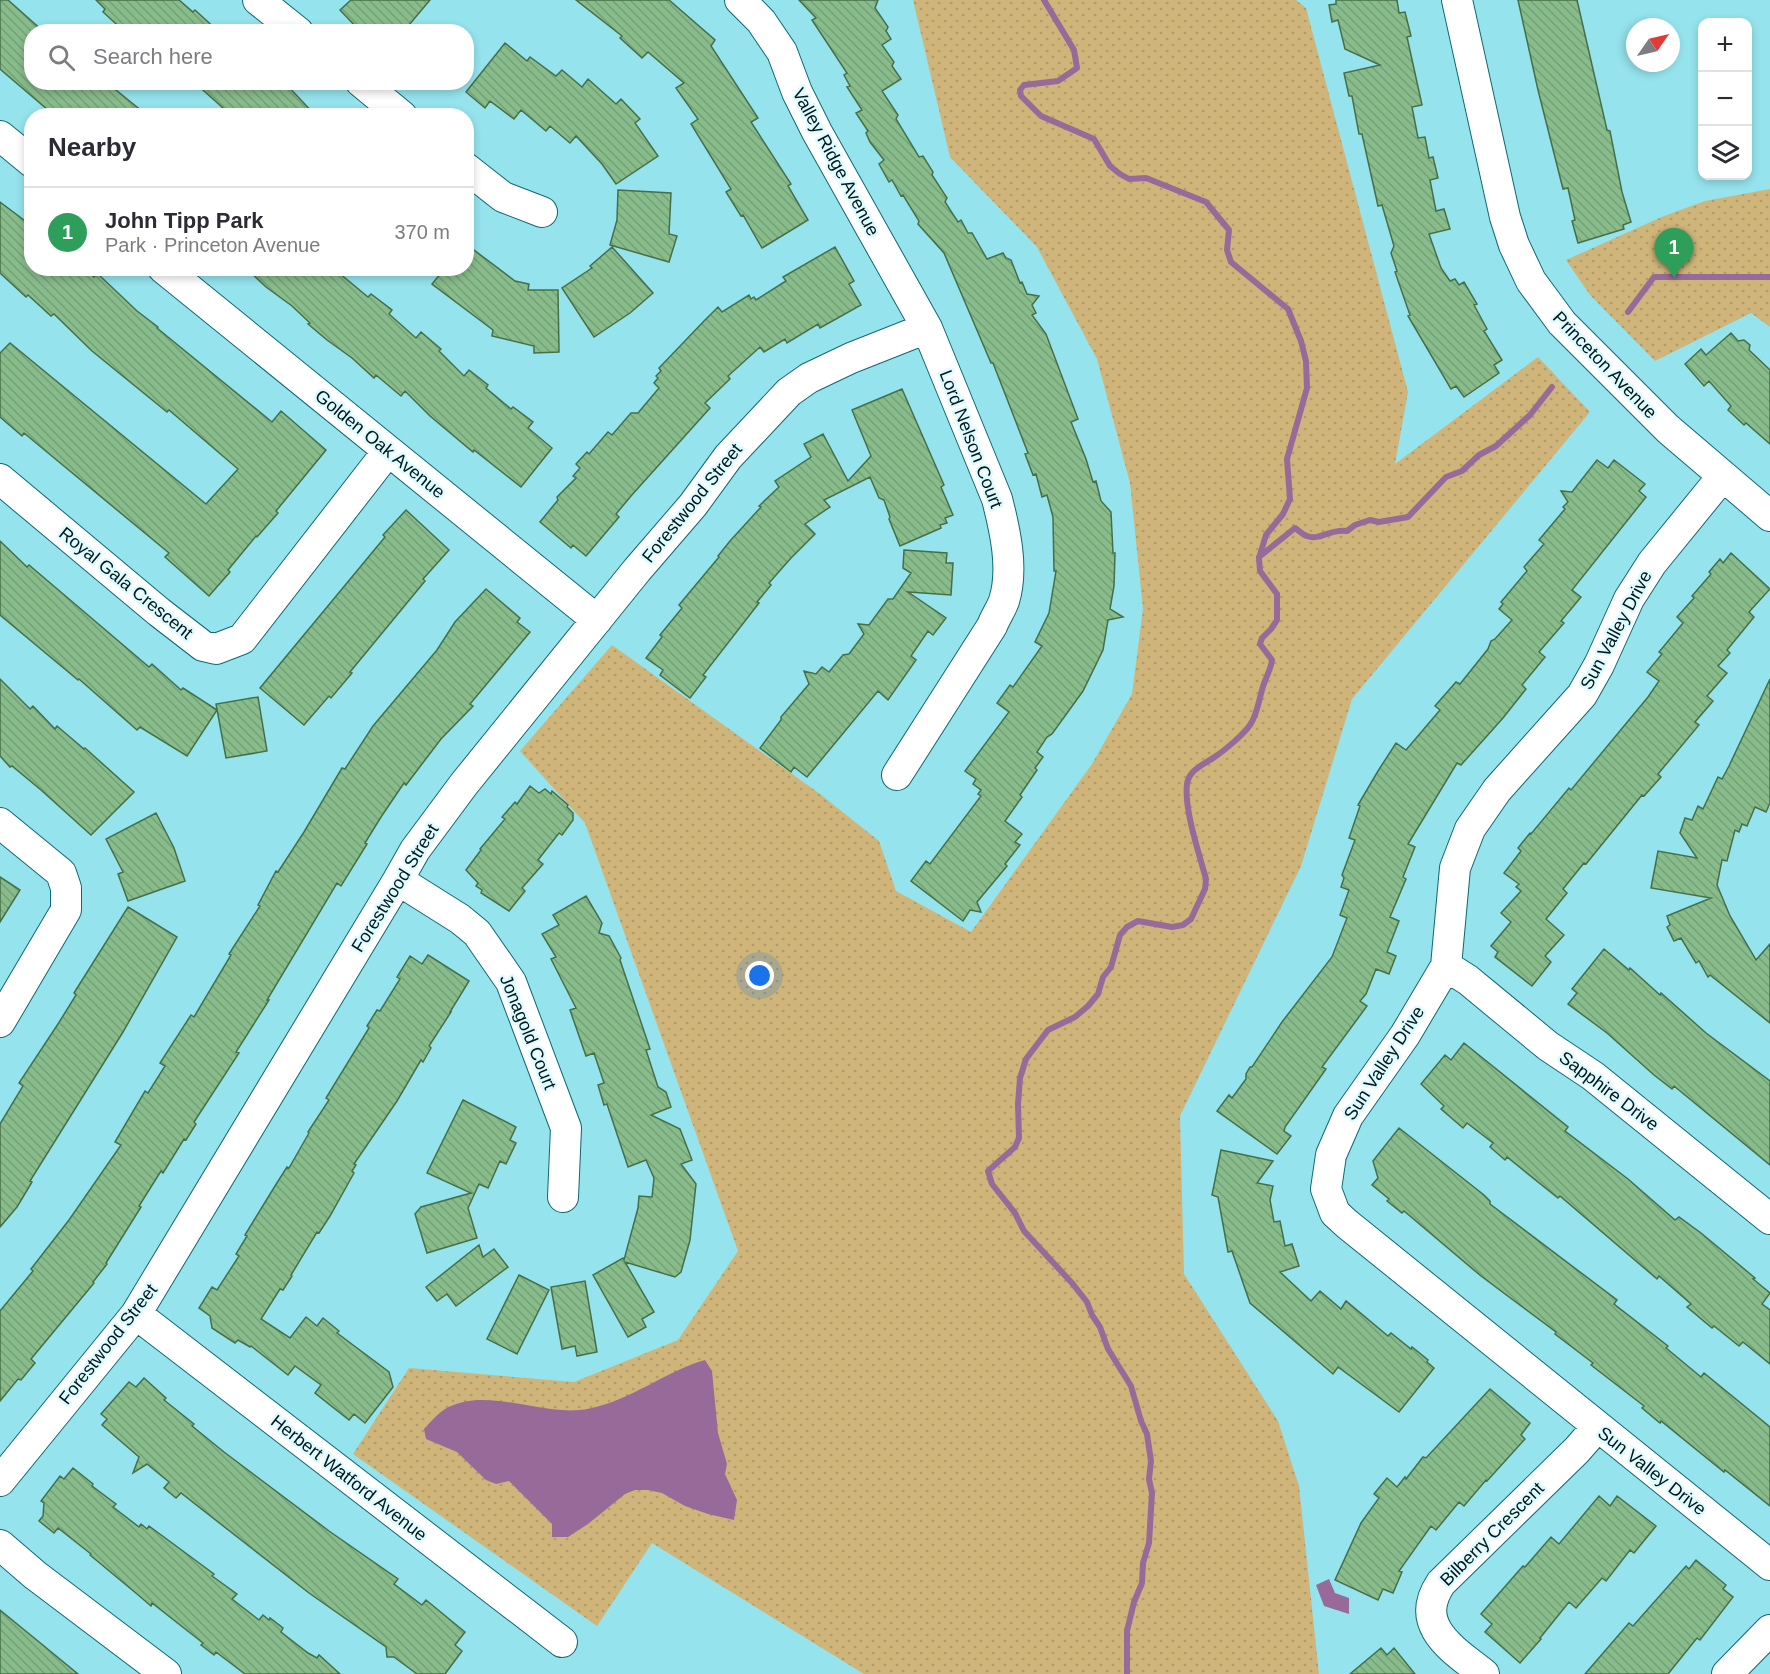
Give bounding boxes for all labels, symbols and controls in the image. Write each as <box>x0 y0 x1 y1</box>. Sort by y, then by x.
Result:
north arrow <box>1626 18 1680 72</box>
map controls <box>1698 18 1752 180</box>
button: + <box>1698 18 1752 72</box>
search box <box>24 24 474 90</box>
icon: search <box>45 41 78 74</box>
text: Search here <box>93 44 213 69</box>
button: − <box>1698 72 1752 126</box>
street label: Valley Ridge Avenue <box>789 85 883 239</box>
button: layers <box>1698 126 1752 180</box>
text: Nearby <box>48 132 136 162</box>
text: John Tipp Park <box>105 208 264 233</box>
text: 1 <box>62 221 73 243</box>
text: 370 m <box>394 221 450 243</box>
pin: 1 <box>1654 228 1694 278</box>
text: Park · Princeton Avenue <box>105 234 320 256</box>
street label: Princeton Avenue <box>1549 307 1661 423</box>
street label: Lord Nelson Court <box>935 367 1007 511</box>
street label: Golden Oak Avenue <box>311 386 449 502</box>
street label: Forestwood Street <box>638 440 746 566</box>
street label: Royal Gala Crescent <box>55 523 197 643</box>
street label: Sun Valley Drive <box>1576 567 1656 693</box>
street label: Forestwood Street <box>348 820 442 956</box>
your location <box>745 961 774 990</box>
street label: Jonagold Court <box>496 972 560 1092</box>
street label: Sun Valley Drive <box>1340 1002 1428 1124</box>
street label: Sapphire Drive <box>1555 1047 1663 1135</box>
street label: Forestwood Street <box>55 1280 161 1408</box>
street label: Herbert Watford Avenue <box>267 1411 431 1545</box>
street label: Sun Valley Drive <box>1594 1423 1710 1519</box>
street label: Bilberry Crescent <box>1436 1478 1548 1590</box>

